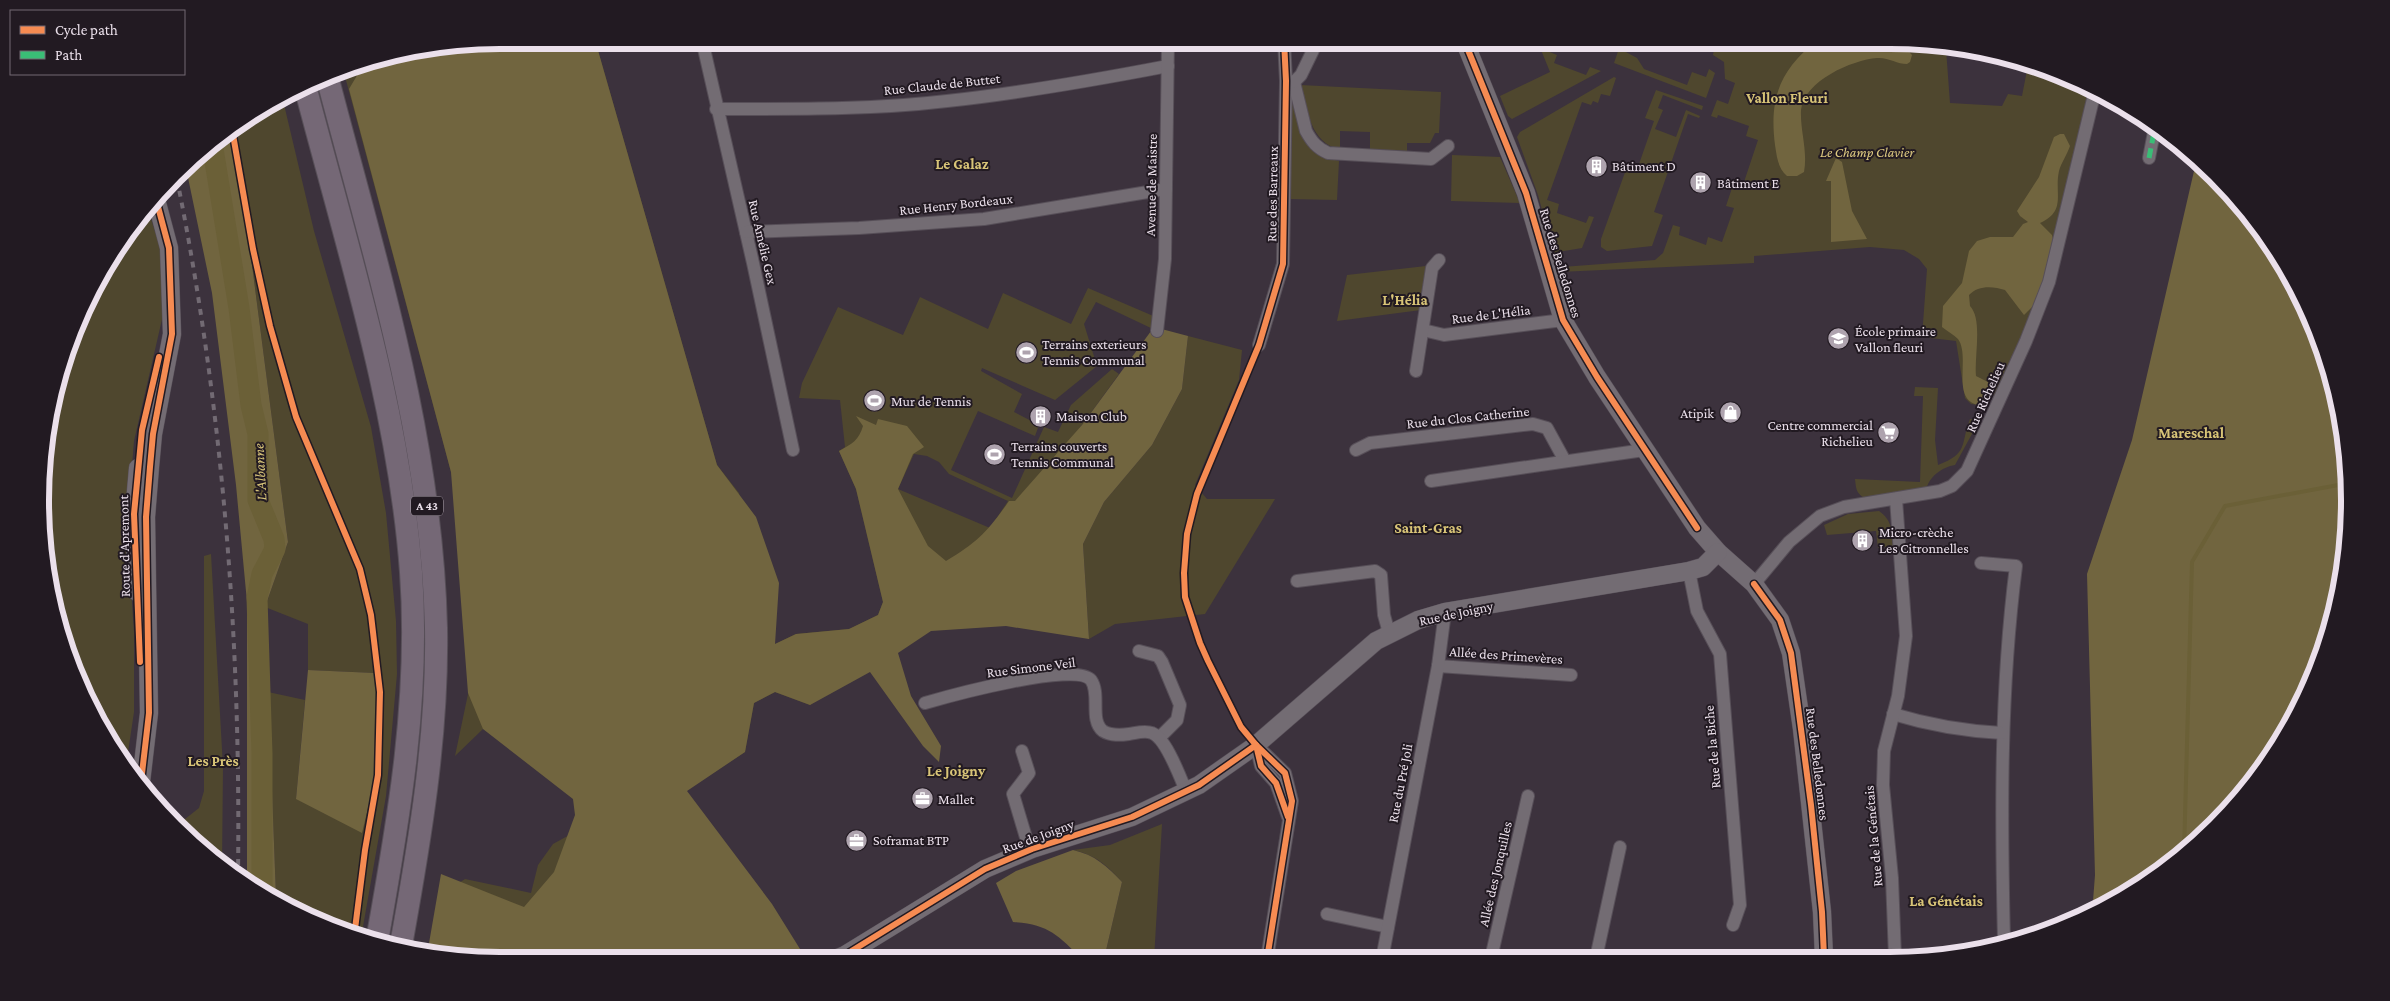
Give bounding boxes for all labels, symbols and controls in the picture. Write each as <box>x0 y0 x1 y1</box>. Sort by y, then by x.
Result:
legend <box>10 10 185 75</box>
text: Cycle path <box>55 22 118 39</box>
text: Path <box>55 47 82 63</box>
street label: Rue Claude de Buttet <box>883 70 1001 98</box>
district label: Vallon Fleuri <box>1745 90 1828 106</box>
street label: Avenue de Maistre <box>1142 134 1160 236</box>
park label: Le Champ Clavier <box>1820 144 1915 160</box>
street label: Rue des Barreaux <box>1263 146 1281 242</box>
building icon: Bâtiment D <box>1584 154 1608 178</box>
district label: Le Galaz <box>935 156 989 172</box>
place label: Bâtiment D <box>1612 158 1676 174</box>
building icon: Bâtiment E <box>1689 171 1713 195</box>
place label: Bâtiment E <box>1717 175 1780 191</box>
street label: Rue Henry Bordeaux <box>898 190 1014 218</box>
street label: Rue Amélie Gex <box>745 198 781 286</box>
street label: Rue des Belledonnes <box>1537 206 1585 320</box>
district label: L'Hélia <box>1382 292 1428 308</box>
street label: Rue de L'Hélia <box>1451 301 1532 327</box>
place label: École primaire Vallon fleuri <box>1855 323 1936 355</box>
school or university icon: École primaire Vallon fleuri <box>1827 327 1851 351</box>
place label: Terrains exterieurs Tennis Communal <box>1042 336 1146 368</box>
sports icon: Terrains exterieurs Tennis Communal <box>1014 340 1038 364</box>
street label: Rue Richelieu <box>1962 359 2008 435</box>
sports icon: Mur de Tennis <box>863 389 887 413</box>
place label: Mur de Tennis <box>891 393 971 409</box>
shop icon: Atipik <box>1718 401 1742 425</box>
street label: Rue du Clos Catherine <box>1406 403 1530 431</box>
building icon: Maison Club <box>1028 404 1052 428</box>
place label: Atipik <box>1680 405 1714 421</box>
place label: Maison Club <box>1056 408 1127 424</box>
place label: Centre commercial Richelieu <box>1767 417 1874 449</box>
supermarket icon: Centre commercial Richelieu <box>1877 421 1901 445</box>
district label: Mareschal <box>2158 425 2225 441</box>
place label: Terrains couverts Tennis Communal <box>1011 438 1114 470</box>
sports icon: Terrains couverts Tennis Communal <box>983 442 1007 466</box>
water label: L'Albanne <box>250 443 269 501</box>
street label: Route d'Apremont <box>115 494 133 597</box>
road number: A 43 <box>411 496 443 516</box>
district label: Saint-Gras <box>1394 520 1462 536</box>
place label: Micro-crèche Les Citronnelles <box>1879 524 1969 556</box>
building icon: Micro-crèche Les Citronnelles <box>1851 528 1875 552</box>
street label: Rue de Joigny <box>1417 597 1495 629</box>
street label: Allée des Primevères <box>1449 643 1563 667</box>
street label: Rue Simone Veil <box>986 654 1077 680</box>
street label: Rue de la Biche <box>1700 705 1724 789</box>
street label: Rue des Belledonnes <box>1803 707 1833 821</box>
street label: Rue du Pré Joli <box>1385 742 1416 824</box>
district label: Les Près <box>187 753 239 769</box>
district label: Le Joigny <box>927 763 986 779</box>
street label: Rue de la Génétais <box>1861 785 1885 887</box>
office icon: Mallet <box>910 787 934 811</box>
place label: Mallet <box>938 791 975 807</box>
street label: Rue de Joigny <box>1000 815 1077 856</box>
street label: Allée des Jonquilles <box>1475 820 1515 928</box>
office icon: Soframat BTP <box>845 828 869 852</box>
place label: Soframat BTP <box>873 832 949 848</box>
district label: La Génétais <box>1909 893 1983 909</box>

